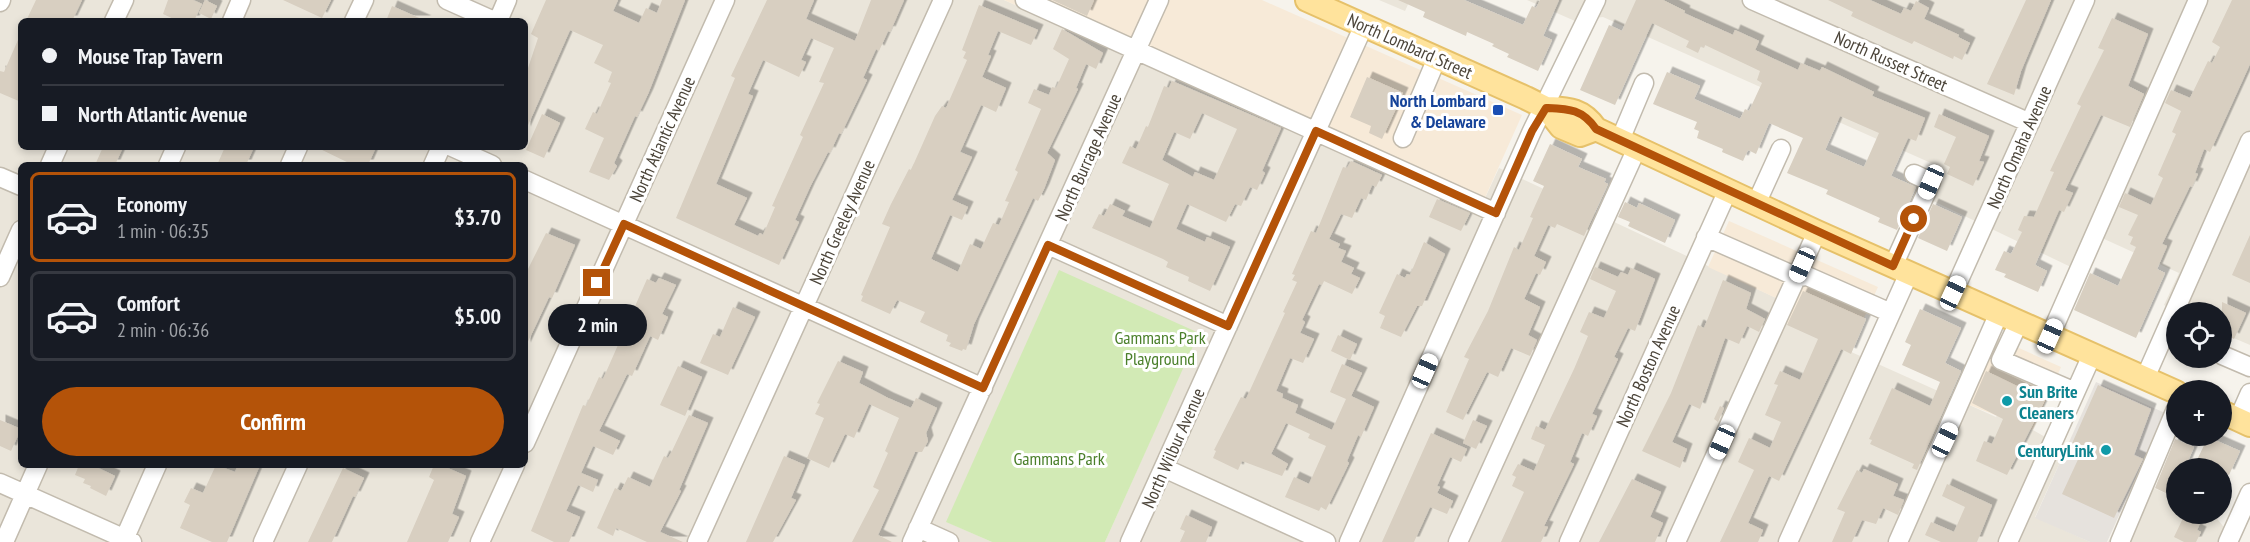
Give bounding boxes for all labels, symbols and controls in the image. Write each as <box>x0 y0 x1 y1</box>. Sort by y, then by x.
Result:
street label: North Lombard Street <box>1344 8 1476 84</box>
street label: North Russet Street <box>1831 26 1951 96</box>
text: Mouse Trap Tavern <box>78 42 223 70</box>
street label: North Atlantic Avenue <box>624 73 700 205</box>
street label: North Omaha Avenue <box>1982 82 2056 212</box>
place label: North Lombard & Delaware <box>1390 89 1486 133</box>
street label: North Burrage Avenue <box>1050 90 1126 224</box>
text: North Atlantic Avenue <box>78 100 247 128</box>
marker: North Lombard & Delaware <box>1491 103 1505 117</box>
street label: North Greeley Avenue <box>804 156 880 288</box>
car <box>1915 162 1947 202</box>
icon: car <box>45 190 99 244</box>
text: Economy <box>117 190 187 218</box>
text: $3.70 <box>454 203 501 231</box>
route start <box>1900 205 1927 232</box>
text: 1 min · 06:35 <box>117 218 209 244</box>
car <box>1786 245 1818 285</box>
route end <box>583 269 610 296</box>
car <box>1937 273 1969 313</box>
icon: car <box>45 289 99 343</box>
text: Comfort <box>117 289 180 317</box>
street label: North Boston Avenue <box>1611 301 1685 431</box>
text: $5.00 <box>454 302 501 330</box>
map controls <box>2166 302 2232 524</box>
button: locate <box>2166 302 2232 368</box>
callout: 2 min <box>548 304 646 346</box>
text: 2 min <box>577 312 618 338</box>
car <box>2034 316 2066 356</box>
text: 2 min · 06:36 <box>117 317 209 343</box>
park label: Gammans Park Playground <box>1114 326 1206 370</box>
car <box>1409 351 1441 391</box>
place label: Sun Brite Cleaners <box>2019 380 2078 424</box>
button: + <box>2166 380 2232 446</box>
street label: North Wilbur Avenue <box>1136 384 1210 512</box>
button: Confirm <box>42 387 504 456</box>
marker: Sun Brite Cleaners <box>2000 394 2014 408</box>
car <box>1929 420 1961 460</box>
car <box>1706 422 1738 462</box>
place label: CenturyLink <box>2018 439 2095 462</box>
marker: CenturyLink <box>2099 443 2113 457</box>
park label: Gammans Park <box>1013 447 1105 470</box>
button: − <box>2166 458 2232 524</box>

